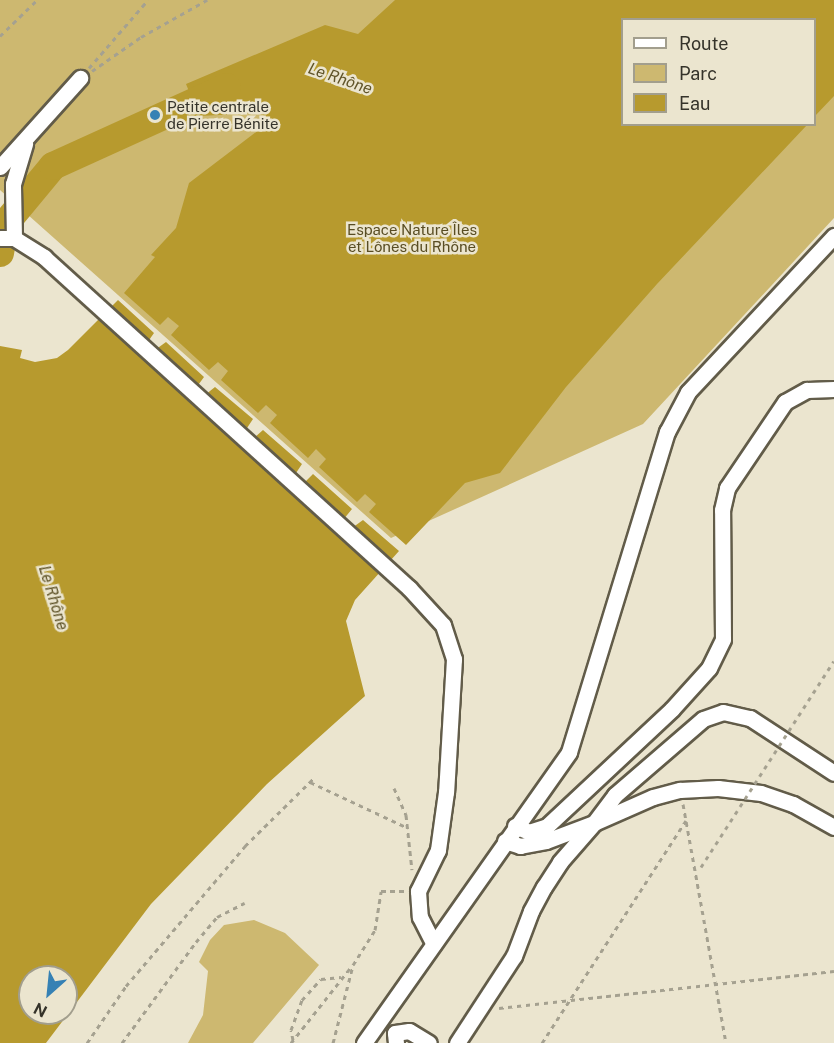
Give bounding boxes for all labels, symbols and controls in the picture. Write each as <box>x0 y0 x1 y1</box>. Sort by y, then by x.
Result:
legend <box>621 18 816 126</box>
text: Route <box>679 33 728 54</box>
water label: Le Rhône <box>305 59 375 99</box>
text: Parc <box>679 63 717 84</box>
text: Eau <box>679 93 710 114</box>
place label: Petite centrale de Pierre Bénite <box>167 97 279 132</box>
marker: Petite centrale de Pierre Bénite <box>148 108 162 122</box>
park label: Espace Nature Îles et Lônes du Rhône <box>347 220 477 255</box>
water label: Le Rhône <box>34 563 72 633</box>
north arrow <box>18 965 78 1025</box>
text: N <box>31 998 50 1021</box>

